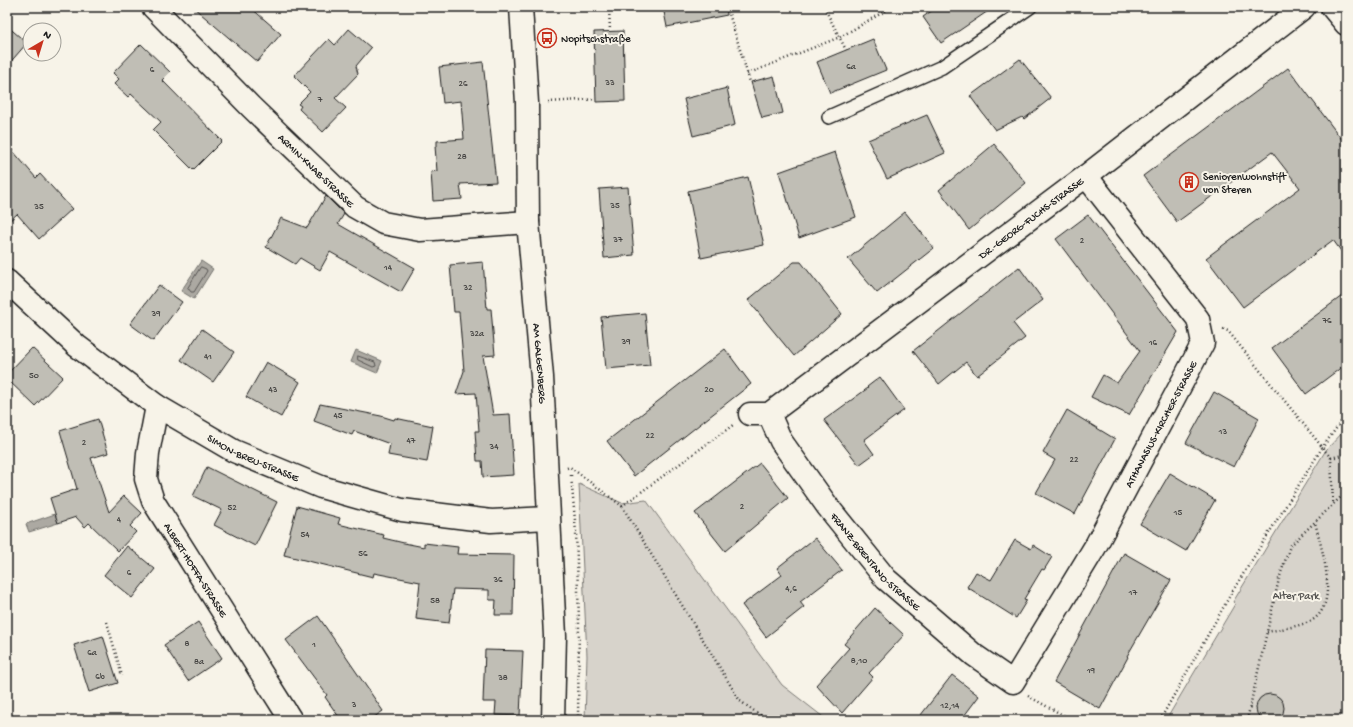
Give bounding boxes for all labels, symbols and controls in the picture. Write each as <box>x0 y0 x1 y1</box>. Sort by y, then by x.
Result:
north arrow <box>22 22 62 62</box>
bus stop icon: Nopitschstraße <box>536 27 558 49</box>
text: N <box>40 29 53 43</box>
place label: Nopitschstraße <box>561 34 631 46</box>
house number: 6a <box>846 62 857 73</box>
house number: 6 <box>150 65 155 76</box>
house number: 33 <box>604 78 615 89</box>
house number: 26 <box>459 79 468 90</box>
house number: 7 <box>317 95 323 106</box>
street label: ARMIN-KNAB-STRASSE <box>275 132 356 212</box>
house number: 28 <box>457 152 467 163</box>
building icon: Seniorenwohnstift von Steren <box>1178 171 1200 193</box>
place label: Seniorenwohnstift von Steren <box>1203 171 1288 197</box>
street label: DR.-GEORG-FUCHS-STRASSE <box>976 175 1087 263</box>
house number: 35 <box>609 201 620 212</box>
house number: 35 <box>33 202 44 213</box>
house number: 37 <box>612 235 623 246</box>
house number: 2 <box>1080 236 1085 247</box>
house number: 14 <box>383 263 393 274</box>
house number: 32 <box>462 283 473 294</box>
house number: 39 <box>150 309 161 320</box>
house number: 76 <box>1321 316 1332 327</box>
street label: AM GALGENBERG <box>529 323 547 405</box>
house number: 32a <box>469 329 485 340</box>
house number: 39 <box>620 337 631 348</box>
house number: 16 <box>1148 338 1158 349</box>
house number: 41 <box>204 352 212 363</box>
street label: ATHANASIUS-KIRCHER-STRASSE <box>1124 359 1201 490</box>
house number: 50 <box>29 371 39 382</box>
house number: 43 <box>269 385 278 396</box>
house number: 20 <box>704 385 714 396</box>
house number: 45 <box>334 411 343 422</box>
house number: 13 <box>1218 427 1227 438</box>
house number: 22 <box>646 431 655 442</box>
street label: SIMON-BREU-STRASSE <box>205 433 301 486</box>
house number: 47 <box>407 436 416 447</box>
house number: 2 <box>82 438 87 449</box>
house number: 34 <box>489 442 499 453</box>
house number: 22 <box>1070 455 1079 466</box>
house number: 2 <box>740 502 745 513</box>
house number: 52 <box>227 503 237 514</box>
house number: 15 <box>1173 508 1182 519</box>
street label: FRANZ-BRENTANO-STRASSE <box>826 510 923 614</box>
house number: 4 <box>117 515 122 526</box>
street label: ALBERT-HOFFA-STRASSE <box>160 521 229 621</box>
house number: 54 <box>301 530 310 541</box>
house number: 56 <box>358 549 368 560</box>
house number: 6 <box>127 568 132 579</box>
house number: 36 <box>492 575 503 586</box>
house number: 4,6 <box>785 584 797 595</box>
house number: 17 <box>1128 588 1137 599</box>
park label: Alter Park <box>1273 591 1320 603</box>
house number: 58 <box>430 596 440 607</box>
house number: 8 <box>185 639 190 650</box>
house number: 1 <box>311 640 316 651</box>
house number: 6a <box>87 648 98 659</box>
house number: 8,10 <box>851 656 867 667</box>
house number: 8a <box>194 657 205 668</box>
house number: 19 <box>1086 666 1096 677</box>
house number: 6b <box>95 672 105 683</box>
house number: 38 <box>497 673 508 684</box>
house number: 3 <box>351 700 357 711</box>
house number: 12,14 <box>940 701 960 712</box>

